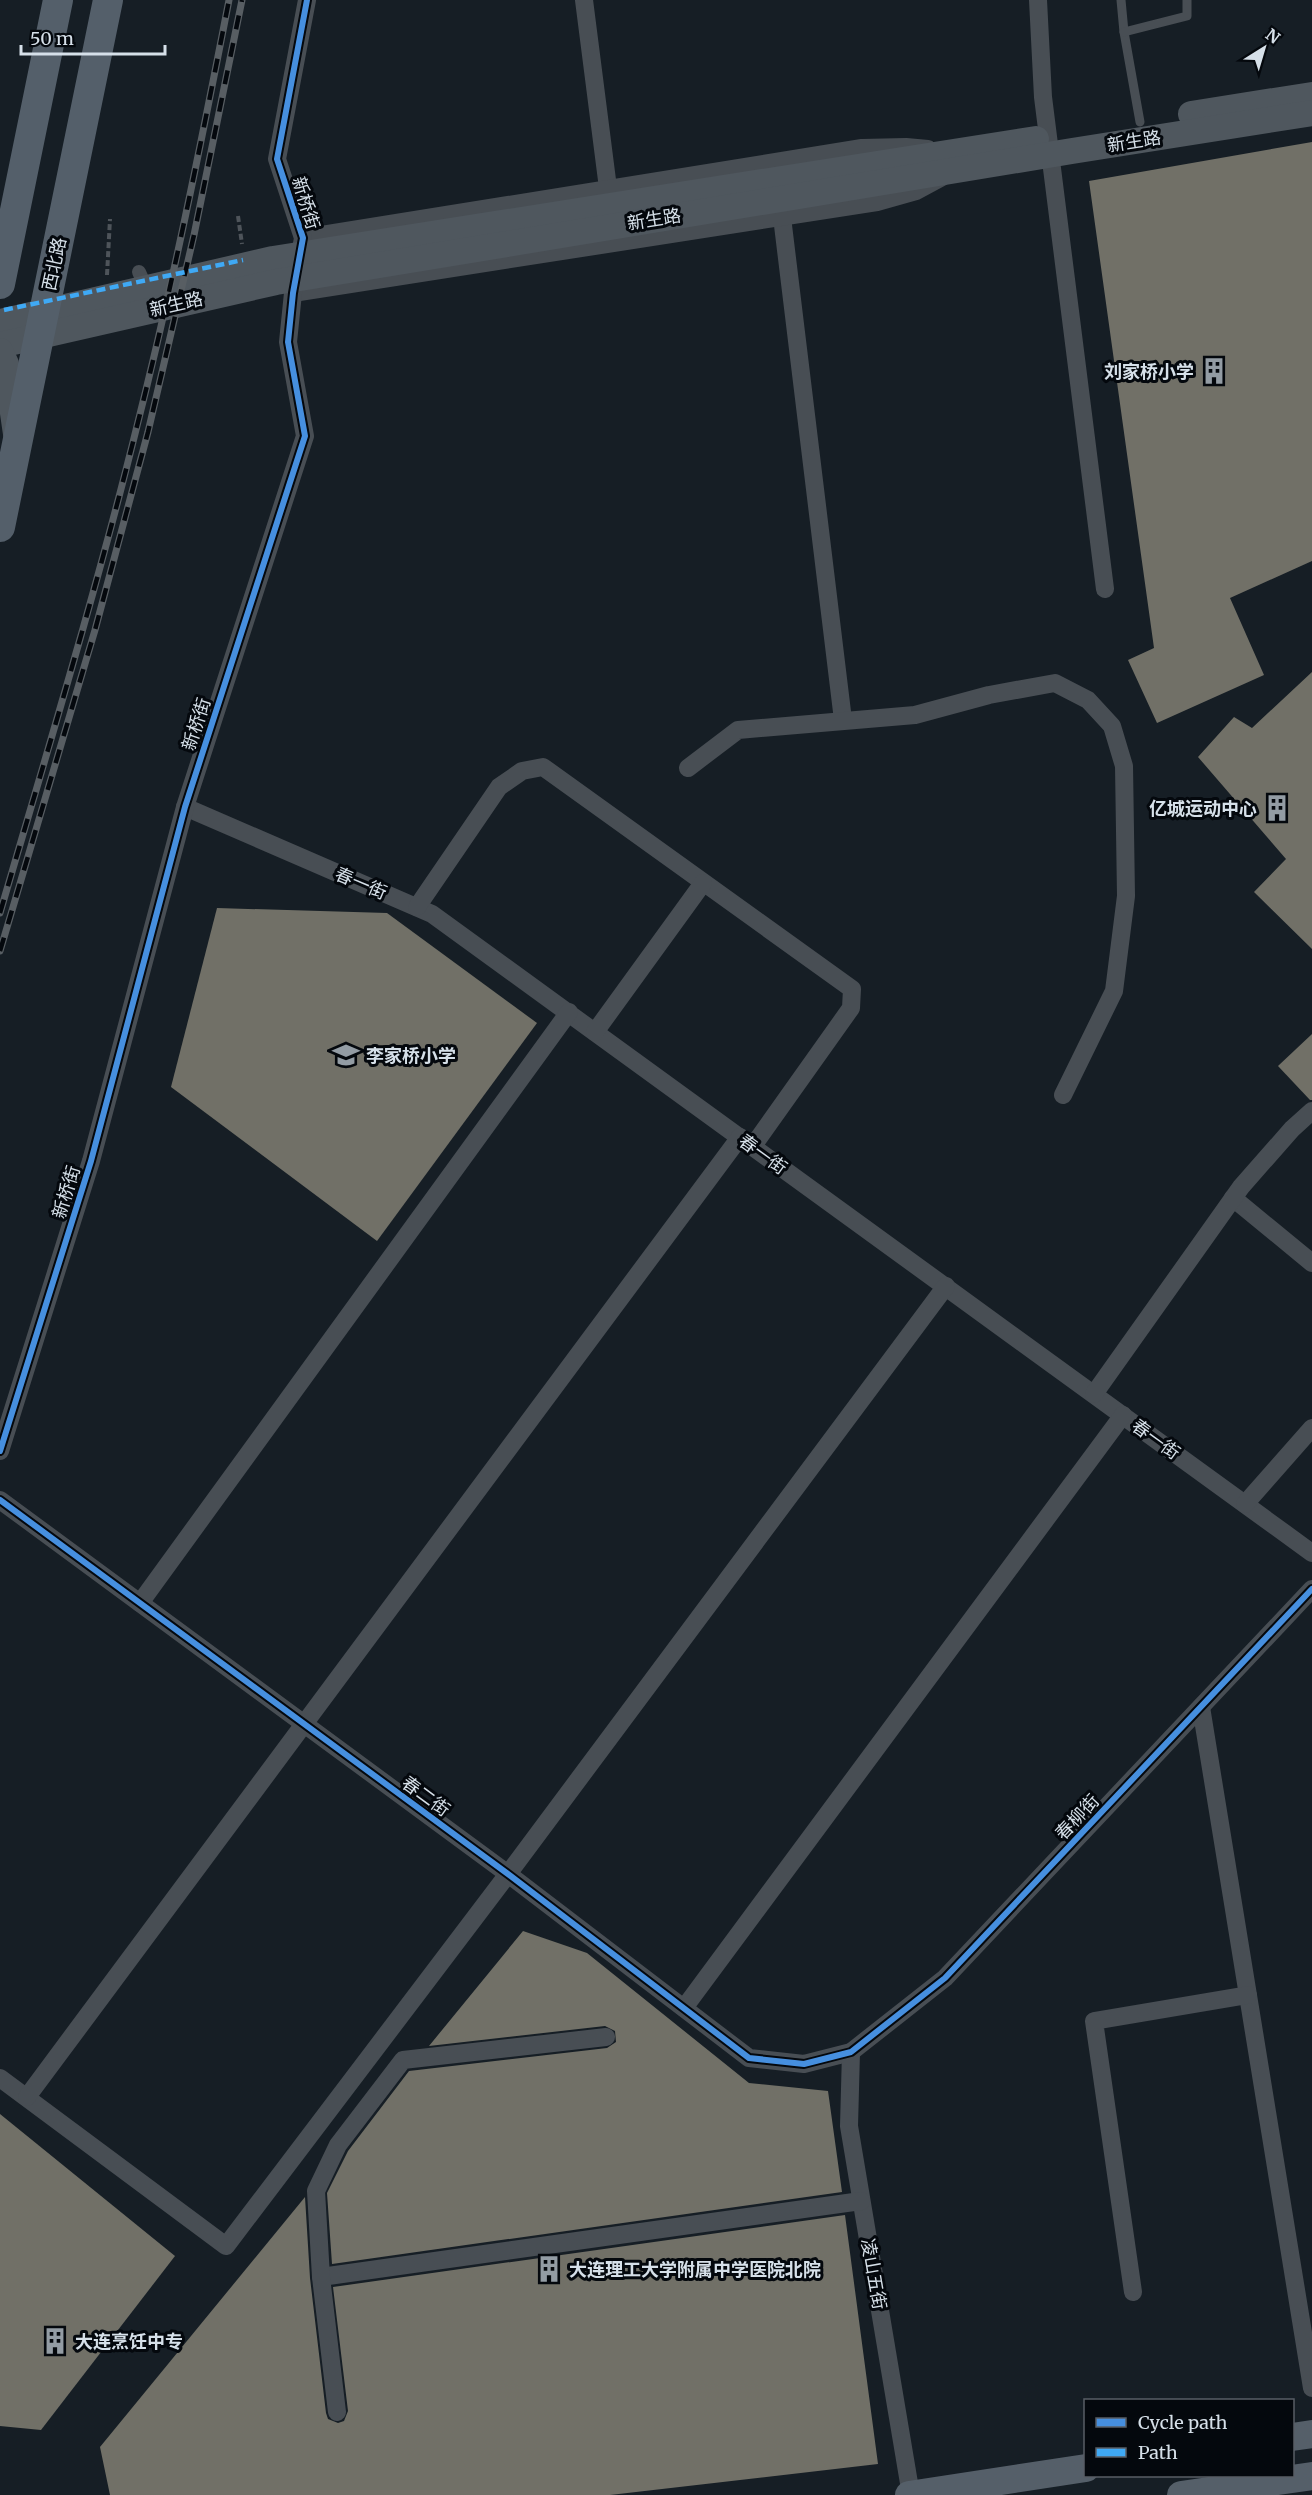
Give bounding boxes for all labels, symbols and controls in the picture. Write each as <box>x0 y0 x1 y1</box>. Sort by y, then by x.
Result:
scale bar <box>21 18 165 56</box>
north arrow <box>1234 18 1294 78</box>
text: N <box>1262 24 1284 48</box>
text: 50 m <box>30 27 74 50</box>
street label: 新生路 <box>1106 125 1162 157</box>
street label: 新桥街 <box>287 174 325 232</box>
street label: 新生路 <box>626 203 682 235</box>
street label: 西北路 <box>37 235 71 293</box>
street label: 新生路 <box>147 287 205 321</box>
building icon: 刘家桥小学 <box>1199 356 1229 386</box>
place label: 刘家桥小学 <box>1104 360 1194 383</box>
street label: 新桥街 <box>177 695 215 753</box>
building icon: 亿城运动中心 <box>1262 793 1292 823</box>
place label: 亿城运动中心 <box>1149 797 1257 820</box>
street label: 春一街 <box>332 862 390 904</box>
school or university icon: 李家桥小学 <box>331 1040 361 1070</box>
place label: 李家桥小学 <box>366 1044 456 1067</box>
street label: 春一街 <box>734 1129 792 1179</box>
street label: 新桥街 <box>47 1163 85 1221</box>
street label: 春一街 <box>1127 1414 1185 1464</box>
street label: 春二街 <box>397 1771 455 1821</box>
street label: 春柳街 <box>1050 1789 1104 1845</box>
street label: 凌山五街 <box>856 2237 892 2311</box>
building icon: 大连理工大学附属中学医院北院 <box>534 2254 564 2284</box>
place label: 大连理工大学附属中学医院北院 <box>569 2258 821 2281</box>
building icon: 大连烹饪中专 <box>40 2326 70 2356</box>
place label: 大连烹饪中专 <box>75 2330 183 2353</box>
legend <box>1084 2399 1294 2477</box>
text: Cycle path <box>1138 2411 1228 2434</box>
text: Path <box>1138 2441 1178 2464</box>

